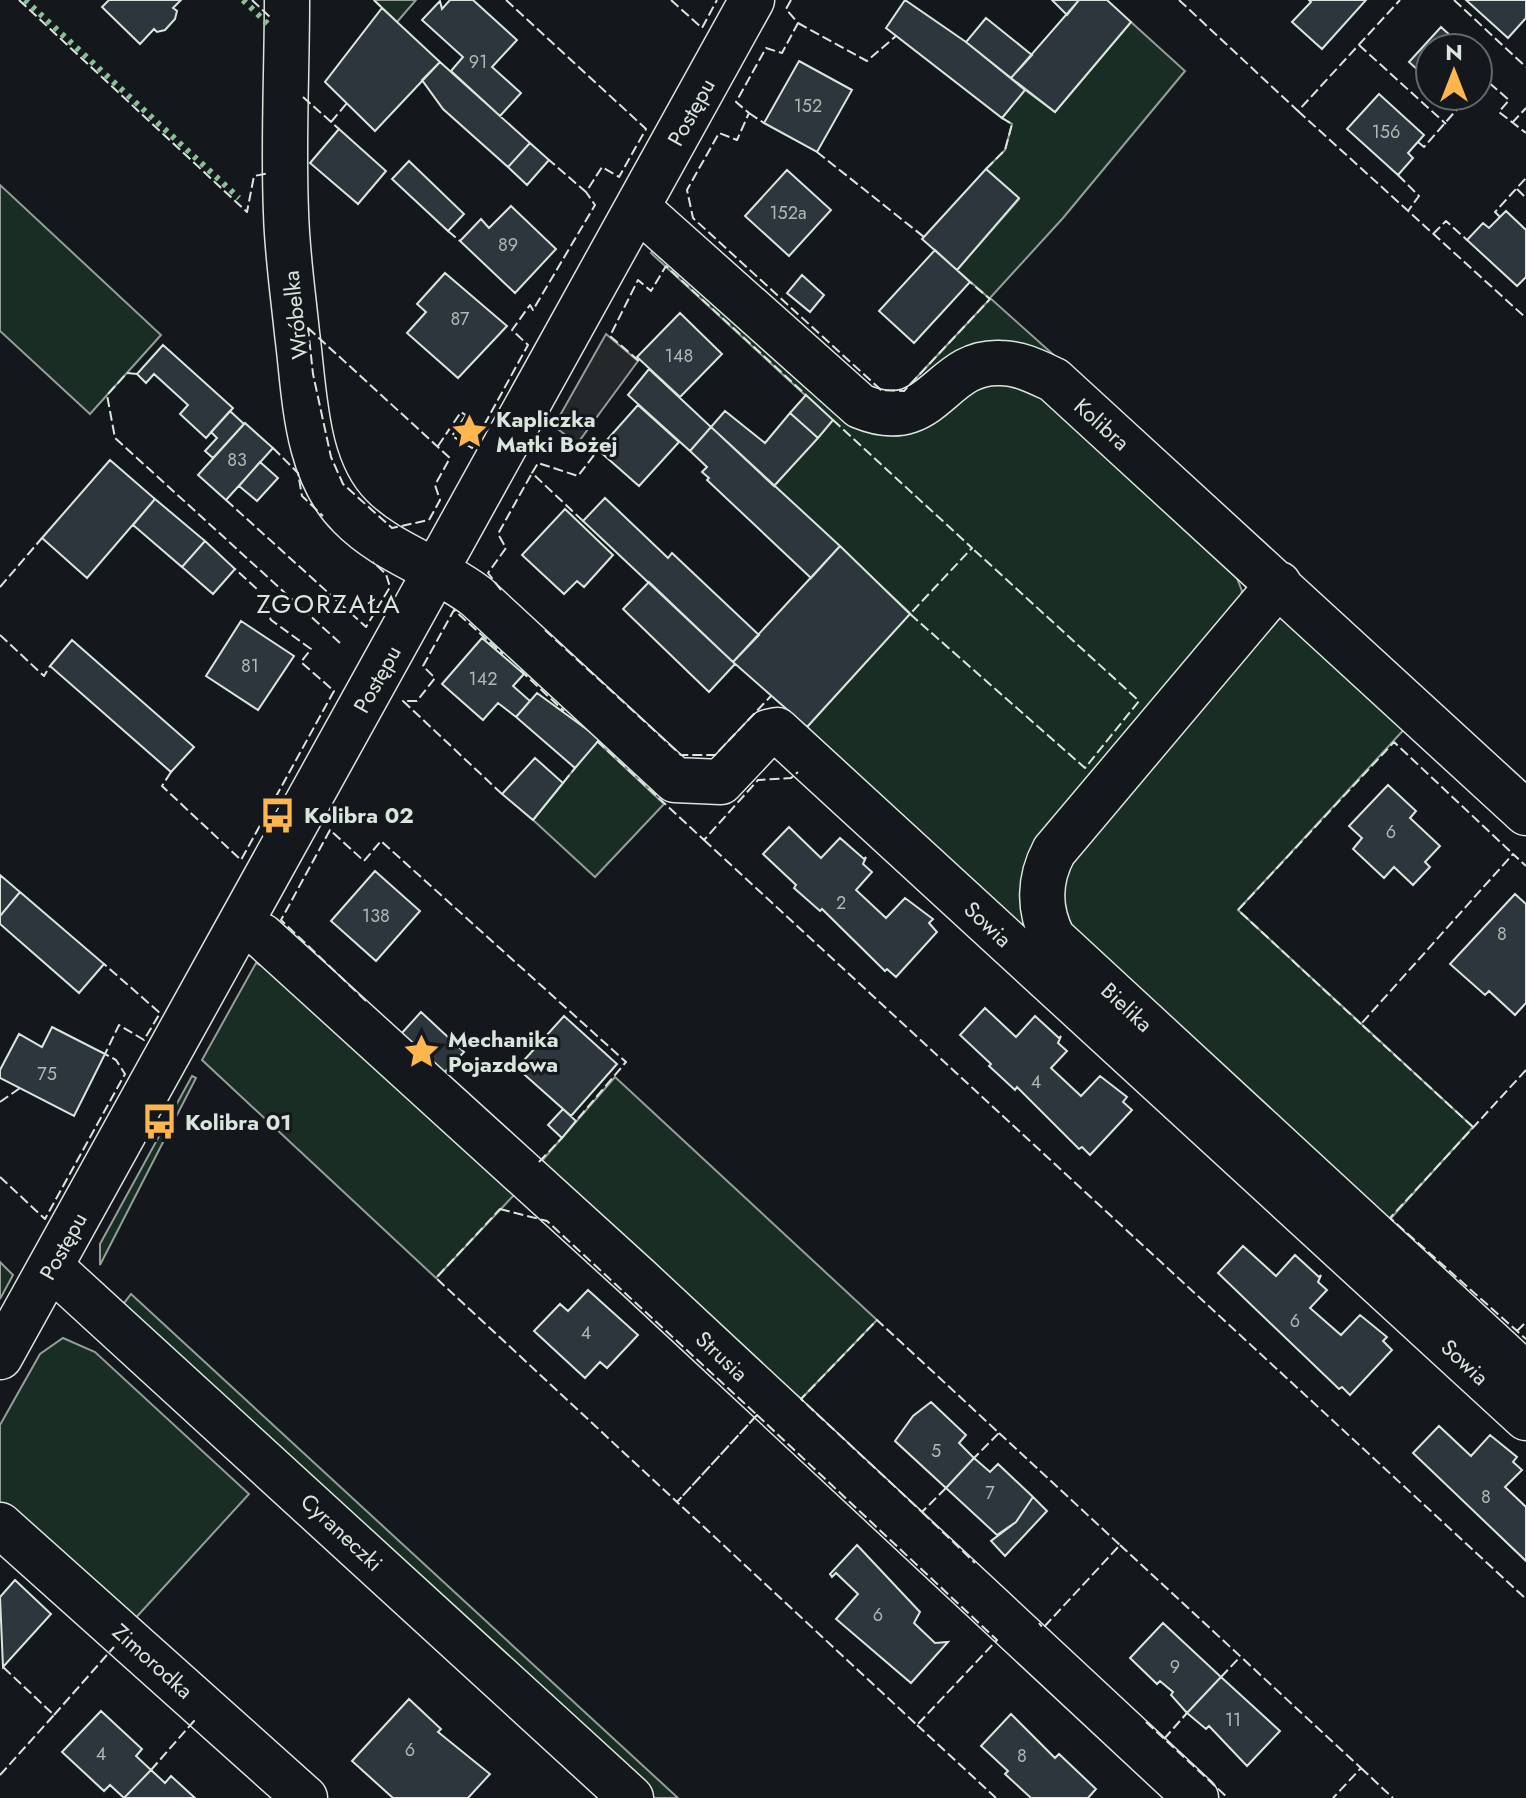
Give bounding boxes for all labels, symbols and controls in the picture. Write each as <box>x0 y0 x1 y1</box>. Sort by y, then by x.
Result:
north arrow <box>1414 32 1494 112</box>
text: N <box>1445 36 1463 68</box>
house number: 91 <box>469 49 487 75</box>
street label: Postępu <box>659 72 723 152</box>
house number: 152 <box>794 93 822 119</box>
house number: 156 <box>1372 119 1400 145</box>
house number: 152a <box>769 200 807 226</box>
house number: 89 <box>498 232 518 258</box>
street label: Wróbelka <box>274 269 316 361</box>
house number: 87 <box>450 306 470 332</box>
house number: 148 <box>665 343 693 369</box>
street label: Kolibra <box>1067 390 1137 458</box>
place label: Kapliczka Matki Bożej <box>496 403 618 460</box>
place icon: Kapliczka Matki Bożej <box>451 413 489 451</box>
house number: 83 <box>227 447 247 473</box>
district label: ZGORZAŁA <box>256 585 402 623</box>
street label: Postępu <box>345 639 409 719</box>
house number: 81 <box>241 653 259 679</box>
house number: 142 <box>469 666 497 692</box>
bus stop icon: Kolibra 02 <box>259 796 297 834</box>
place label: Kolibra 02 <box>304 799 414 831</box>
house number: 6 <box>1386 819 1396 845</box>
house number: 2 <box>836 890 846 916</box>
street label: Sowia <box>957 894 1019 954</box>
house number: 138 <box>362 903 390 929</box>
house number: 8 <box>1497 921 1507 947</box>
street label: Bielika <box>1094 975 1160 1039</box>
place label: Mechanika Pojazdowa <box>448 1023 559 1080</box>
place icon: Mechanika Pojazdowa <box>403 1033 441 1071</box>
house number: 75 <box>37 1061 57 1087</box>
house number: 4 <box>1031 1069 1041 1095</box>
bus stop icon: Kolibra 01 <box>140 1103 178 1141</box>
place label: Kolibra 01 <box>185 1106 292 1138</box>
street label: Postępu <box>31 1206 95 1286</box>
house number: 6 <box>1290 1308 1300 1334</box>
house number: 4 <box>581 1320 591 1346</box>
street label: Strusia <box>689 1323 755 1389</box>
street label: Sowia <box>1434 1332 1496 1392</box>
house number: 5 <box>931 1438 941 1464</box>
house number: 7 <box>985 1480 995 1506</box>
house number: 8 <box>1481 1484 1491 1510</box>
street label: Cyraneczki <box>294 1486 390 1578</box>
house number: 6 <box>873 1602 883 1628</box>
street label: Zimorodka <box>106 1616 200 1706</box>
house number: 9 <box>1170 1654 1180 1680</box>
house number: 11 <box>1225 1707 1241 1733</box>
house number: 6 <box>405 1737 415 1763</box>
house number: 4 <box>96 1741 106 1767</box>
house number: 8 <box>1017 1743 1027 1769</box>

